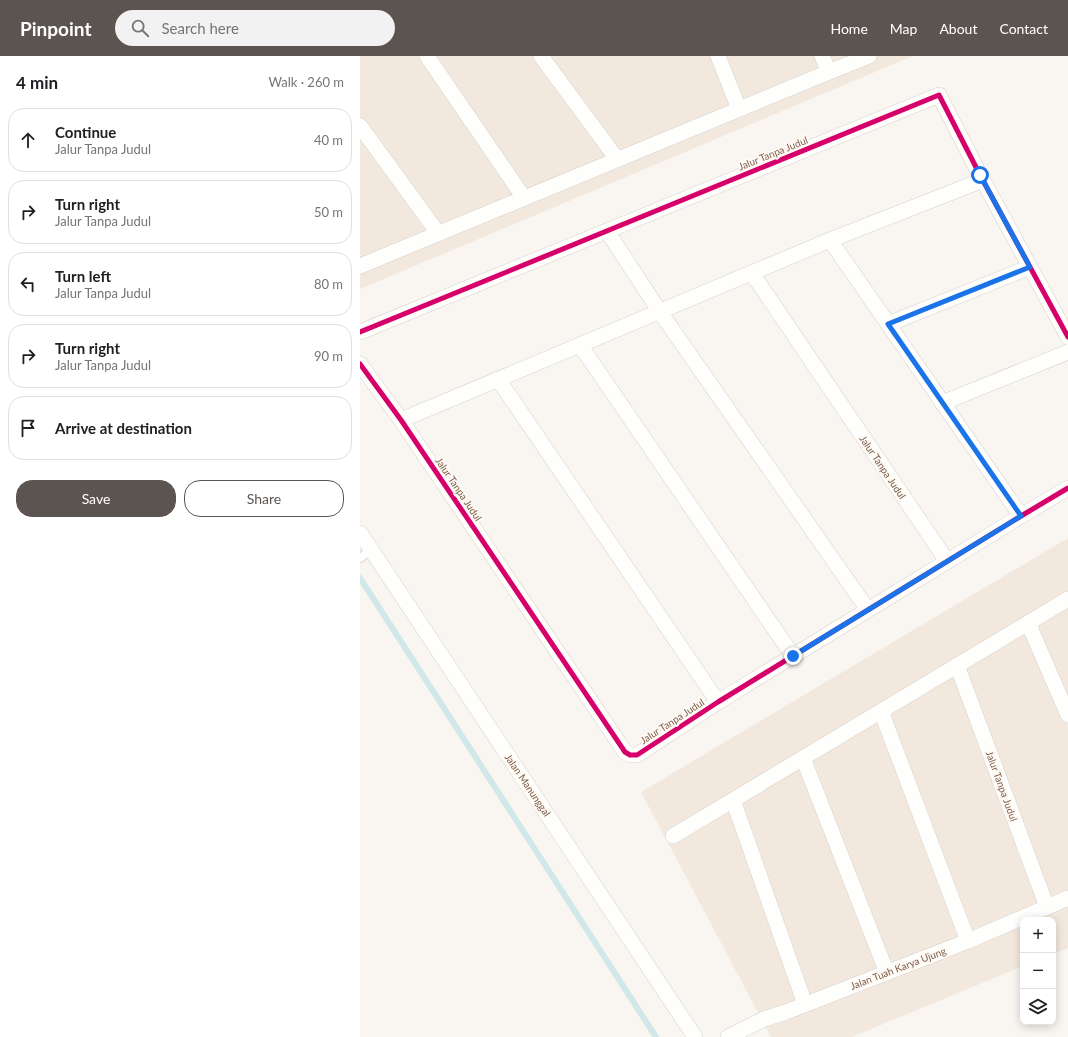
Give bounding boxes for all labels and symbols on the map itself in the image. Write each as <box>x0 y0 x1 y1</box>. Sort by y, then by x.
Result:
street label: Jalur Tanpa Judul <box>736 134 810 172</box>
route start <box>971 166 989 184</box>
street label: Jalur Tanpa Judul <box>857 433 909 501</box>
street label: Jalur Tanpa Judul <box>433 455 485 523</box>
route end <box>784 647 802 665</box>
street label: Jalur Tanpa Judul <box>638 696 706 746</box>
street label: Jalur Tanpa Judul <box>984 749 1020 823</box>
street label: Jalan Manunggal <box>503 751 553 819</box>
street label: Jalan Tuah Karya Ujung <box>848 944 948 992</box>

